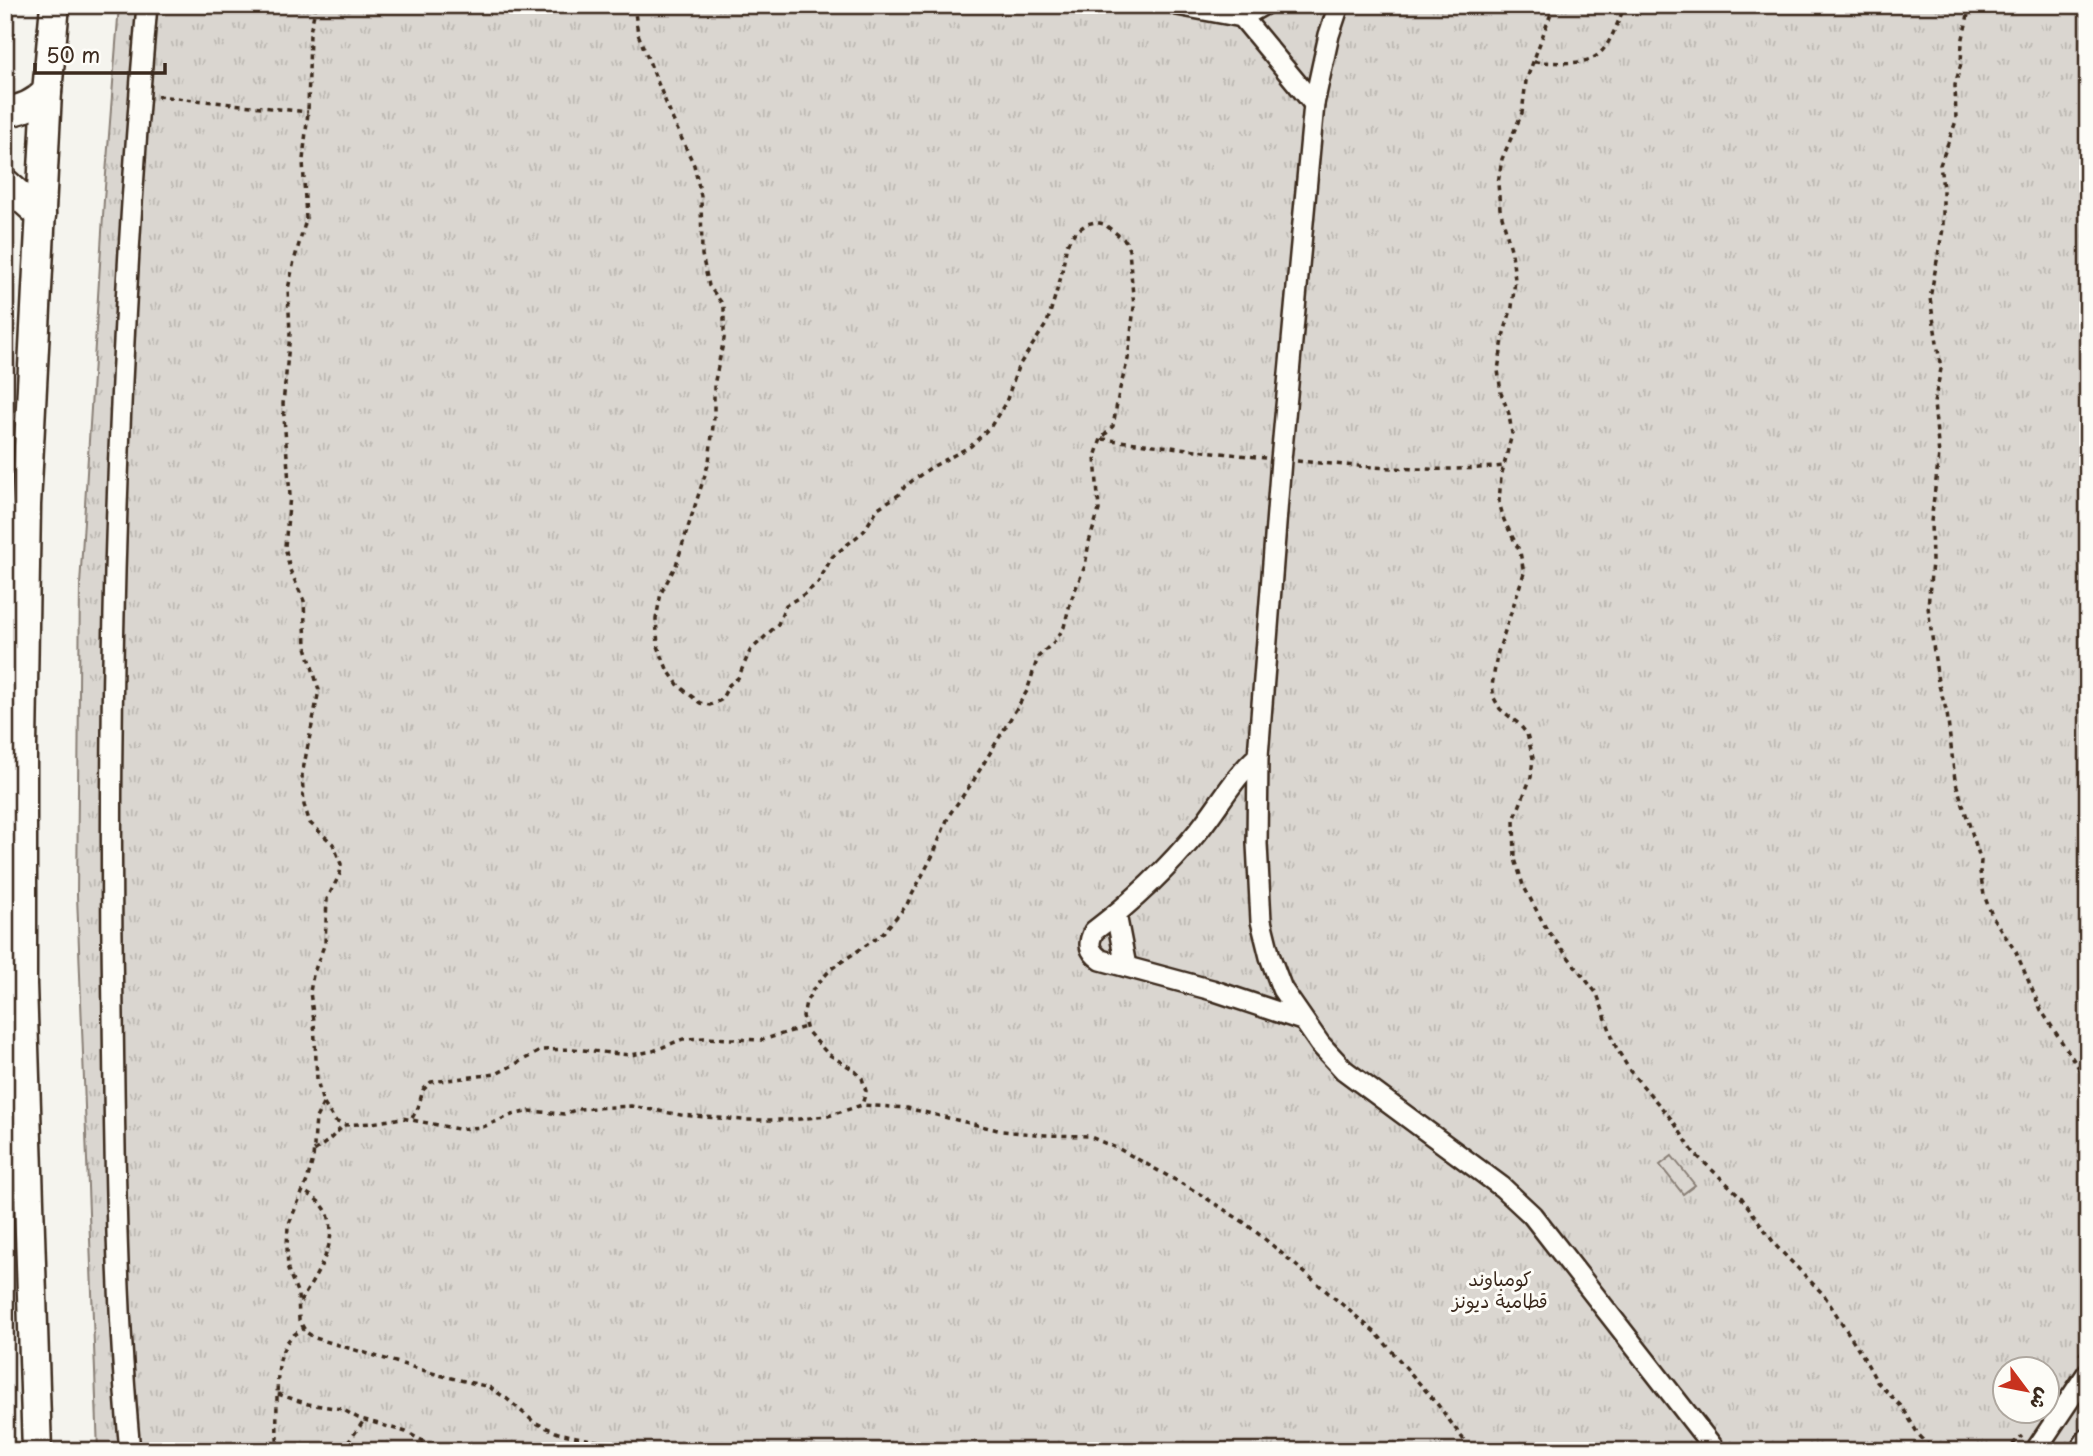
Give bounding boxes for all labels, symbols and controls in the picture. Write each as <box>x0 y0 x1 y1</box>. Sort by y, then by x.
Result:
scale bar <box>35 32 164 76</box>
text: 50 m <box>46 38 100 70</box>
district label: كومباوند قطامية ديونز <box>1450 1264 1548 1314</box>
north arrow <box>1992 1354 2062 1424</box>
text: ش <box>2024 1383 2059 1416</box>

